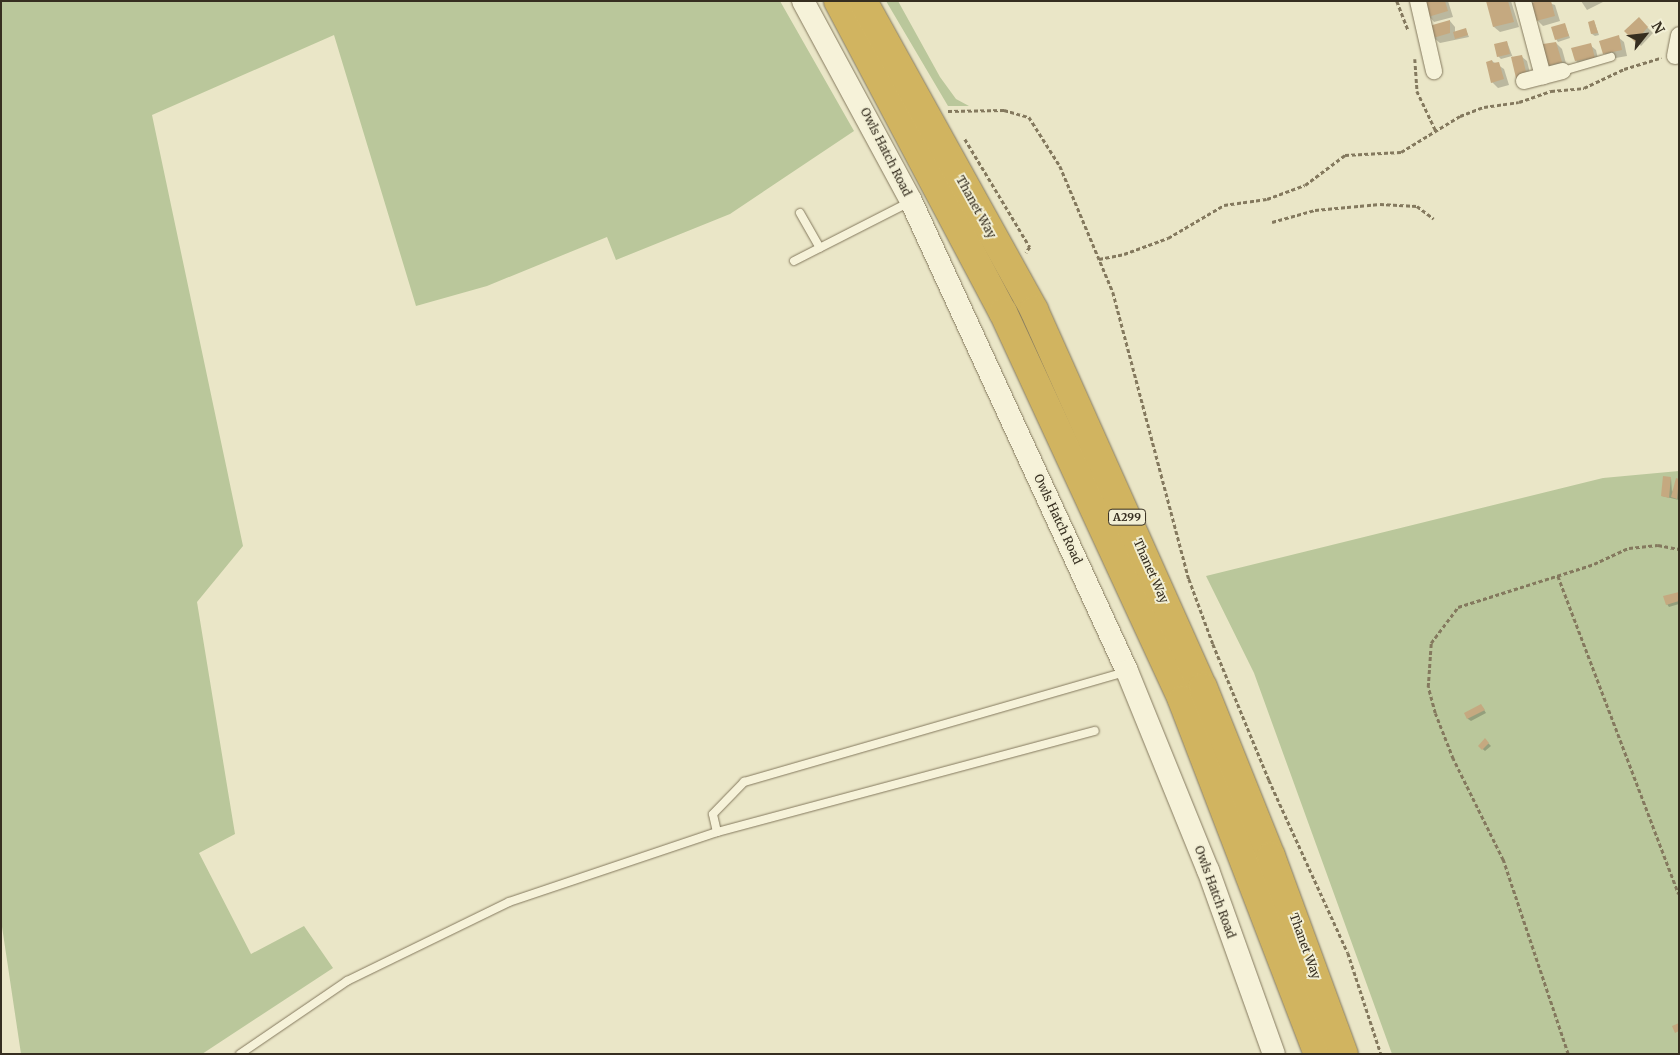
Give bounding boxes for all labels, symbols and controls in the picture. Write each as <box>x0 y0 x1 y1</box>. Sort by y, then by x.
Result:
north arrow <box>1620 10 1670 60</box>
text: N <box>1648 19 1669 37</box>
street label: Owls Hatch Road <box>857 105 915 199</box>
street label: Thanet Way <box>953 173 999 241</box>
street label: Owls Hatch Road <box>1031 472 1085 566</box>
road number: A299 <box>1107 508 1147 526</box>
street label: Thanet Way <box>1130 536 1172 606</box>
street label: Owls Hatch Road <box>1192 844 1238 940</box>
street label: Thanet Way <box>1286 911 1324 981</box>

